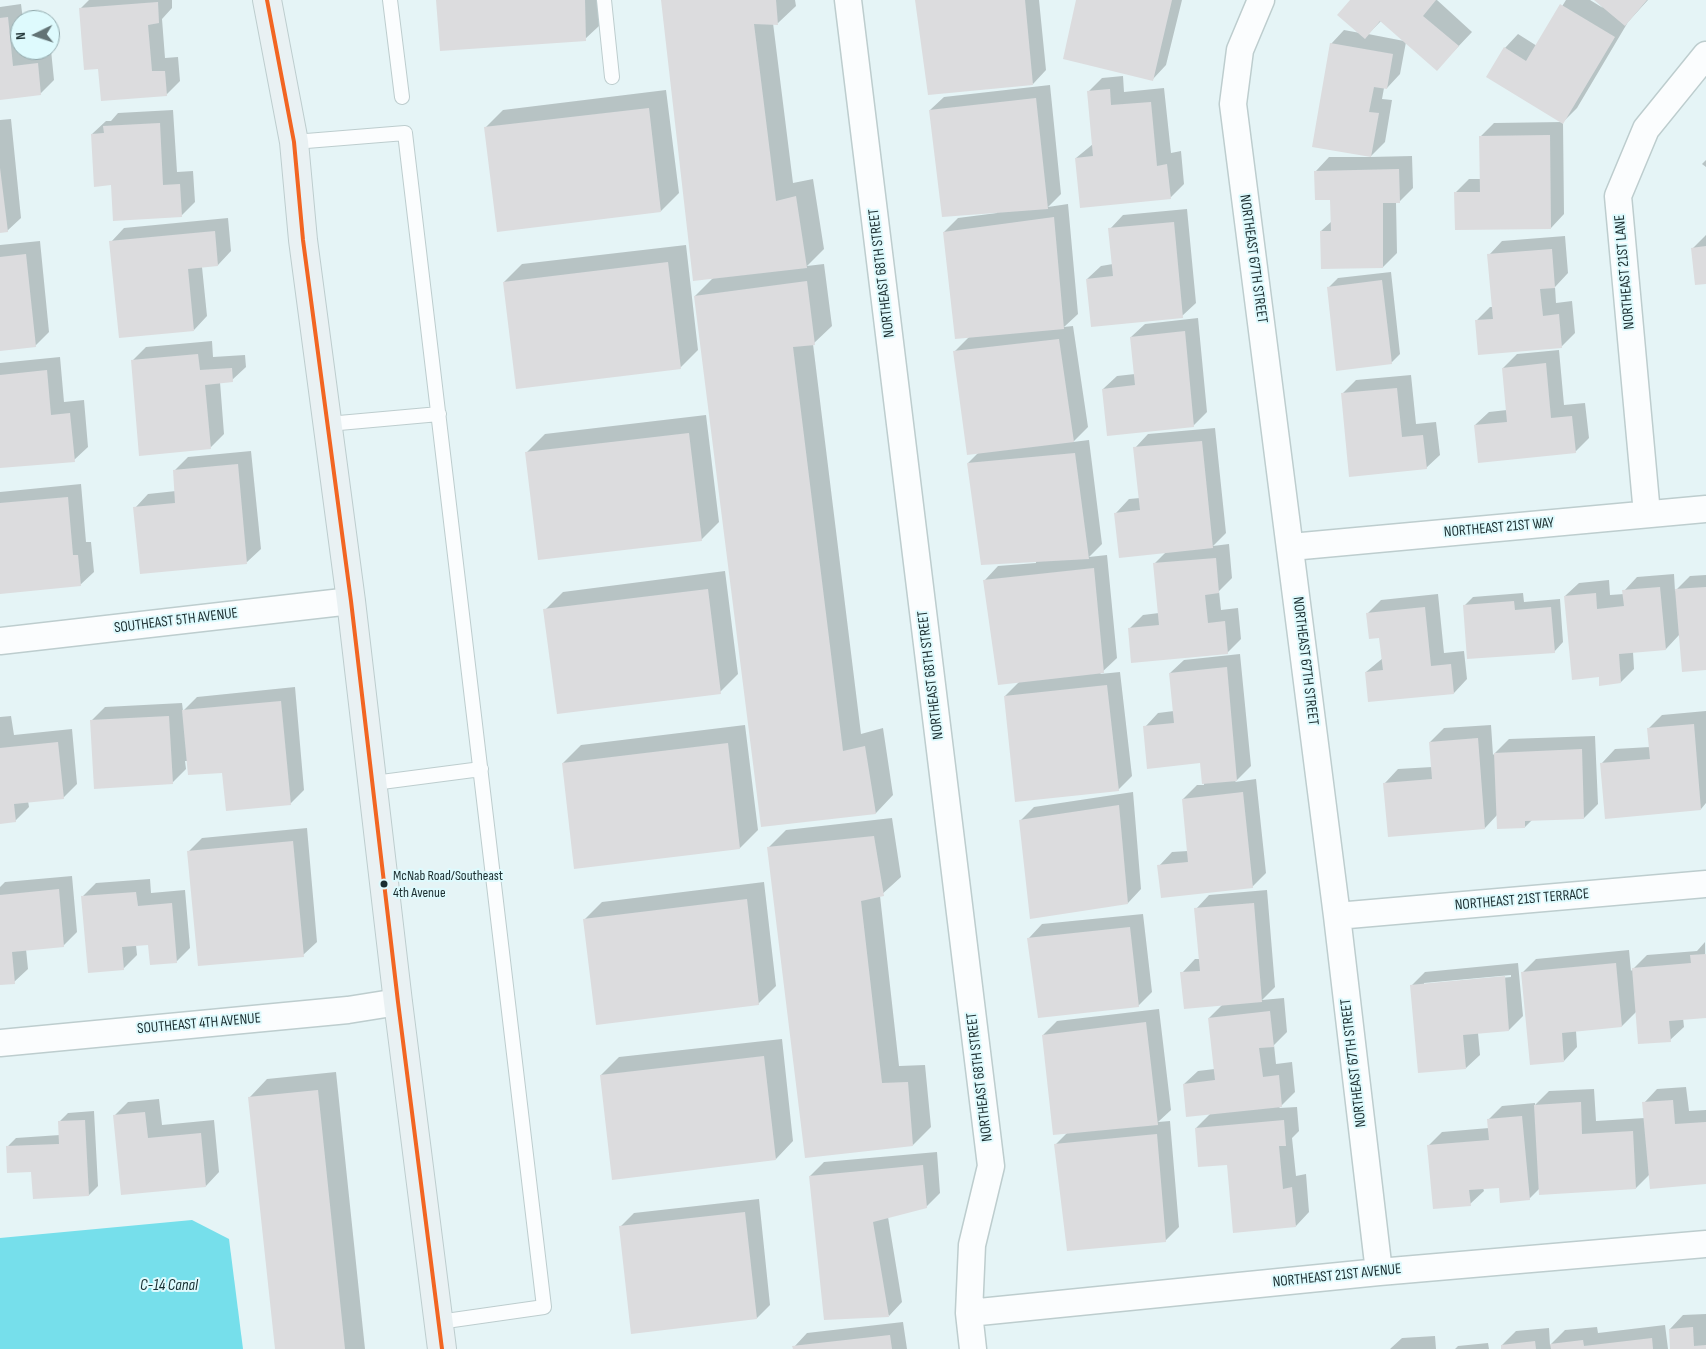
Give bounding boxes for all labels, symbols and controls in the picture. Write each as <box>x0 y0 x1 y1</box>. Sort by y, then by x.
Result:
north arrow <box>10 10 60 60</box>
text: N <box>12 32 29 40</box>
street label: NORTHEAST 67TH STREET <box>1235 194 1271 324</box>
street label: NORTHEAST 68TH STREET <box>865 208 899 338</box>
street label: NORTHEAST 21ST LANE <box>1611 214 1639 330</box>
street label: NORTHEAST 21ST WAY <box>1443 514 1555 542</box>
street label: NORTHEAST 67TH STREET <box>1288 596 1322 726</box>
street label: SOUTHEAST 5TH AVENUE <box>113 604 239 638</box>
street label: NORTHEAST 68TH STREET <box>914 610 948 740</box>
place label: McNab Road/Southeast 4th Avenue <box>393 868 503 900</box>
marker: McNab Road/Southeast 4th Avenue <box>379 879 389 889</box>
street label: NORTHEAST 21ST TERRACE <box>1454 885 1590 915</box>
street label: NORTHEAST 67TH STREET <box>1337 998 1371 1128</box>
street label: SOUTHEAST 4TH AVENUE <box>136 1010 262 1038</box>
street label: NORTHEAST 68TH STREET <box>963 1012 997 1142</box>
street label: NORTHEAST 21ST AVENUE <box>1272 1260 1402 1292</box>
water label: C-14 Canal <box>140 1276 198 1296</box>

